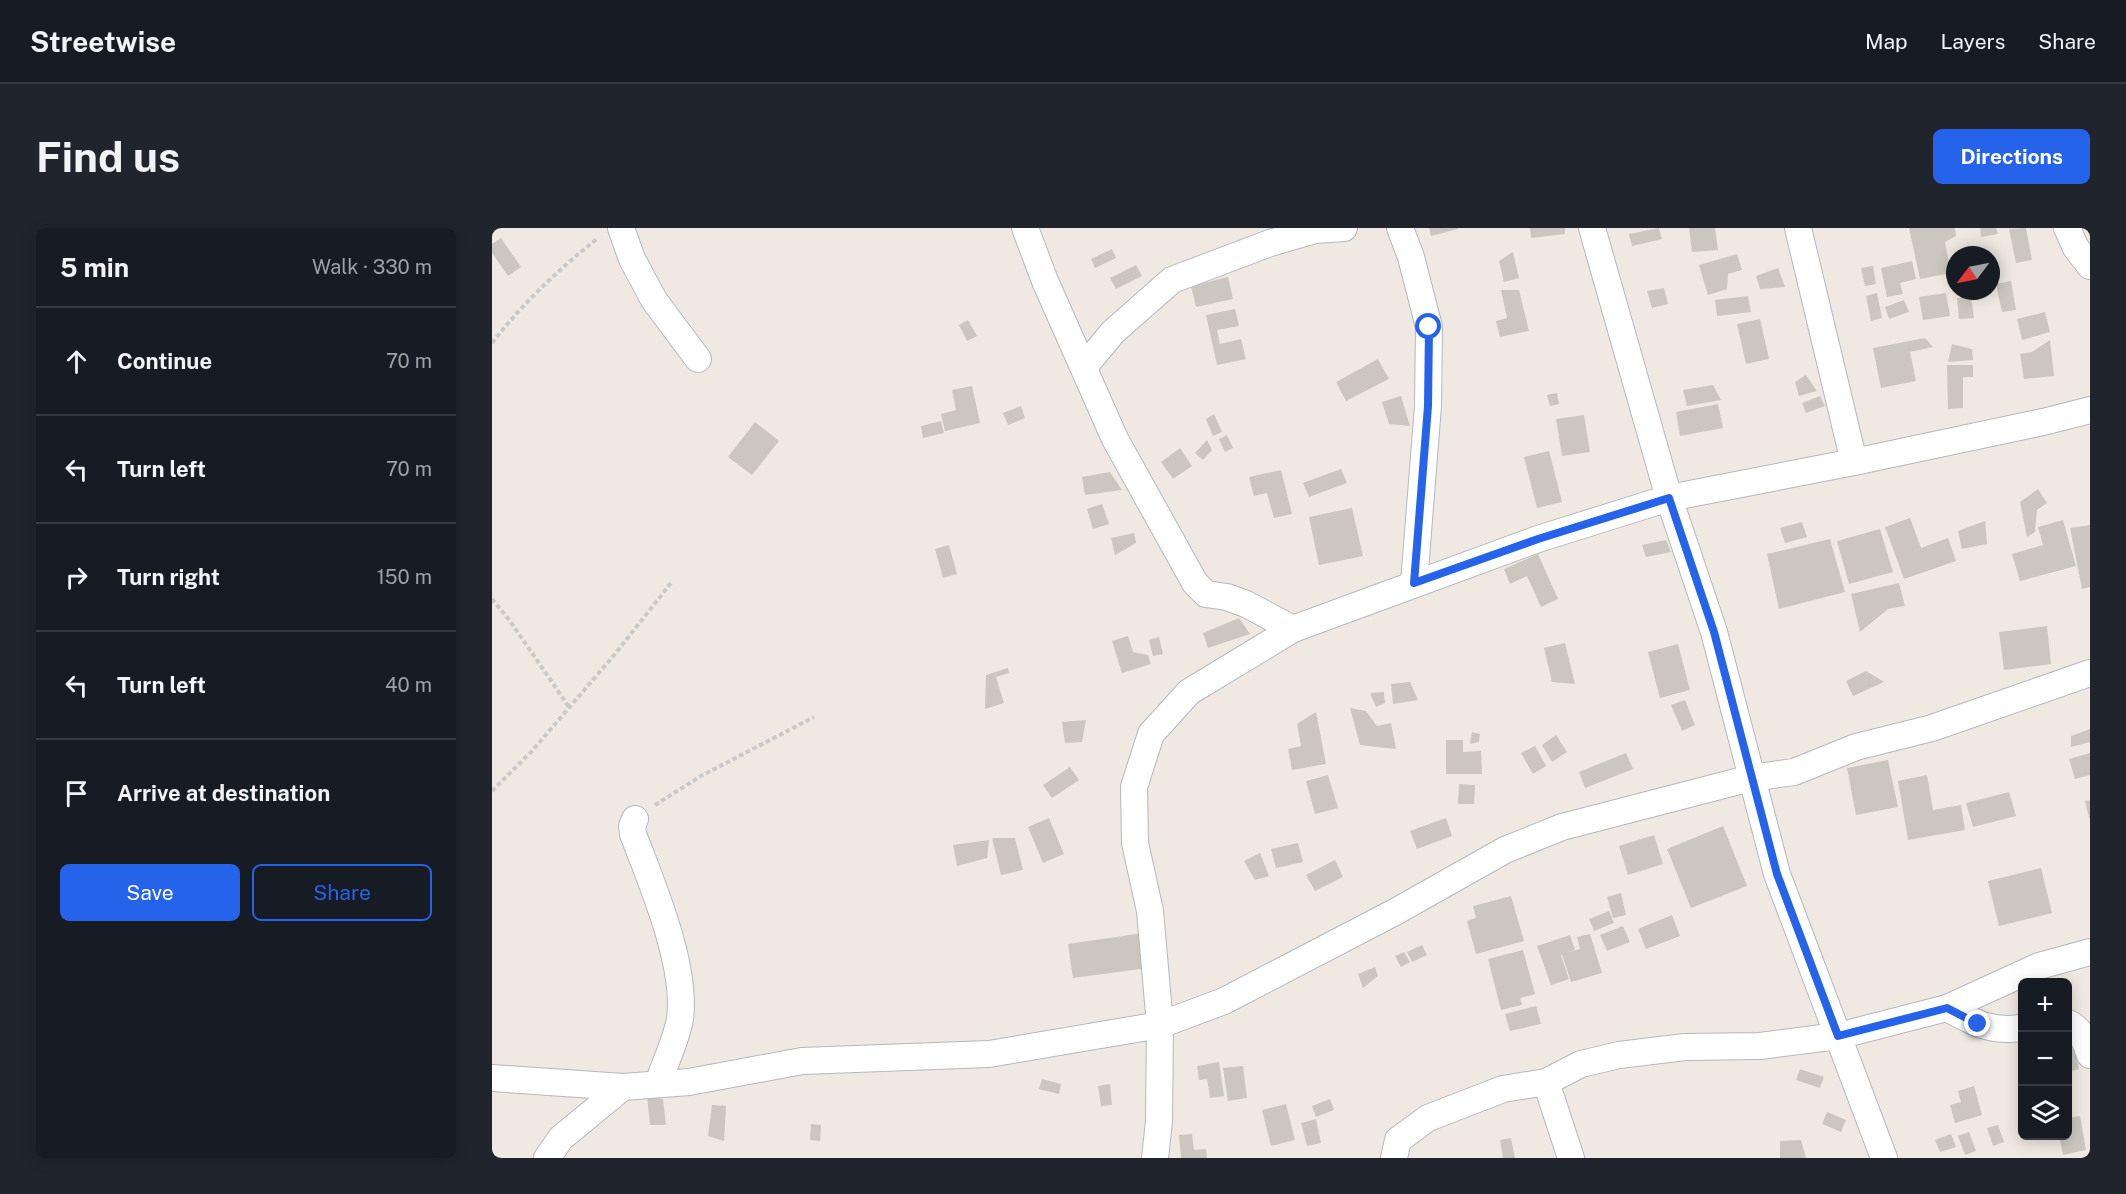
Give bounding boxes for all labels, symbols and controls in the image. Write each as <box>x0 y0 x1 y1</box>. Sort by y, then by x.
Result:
text: Streetwise <box>30 25 176 58</box>
text: Map <box>1865 29 1908 54</box>
text: Layers <box>1941 29 2005 54</box>
text: Share <box>2038 29 2096 54</box>
button: Directions <box>1933 129 2090 184</box>
text: Find us <box>36 132 180 181</box>
north arrow <box>1946 246 2000 300</box>
text: 5 min <box>60 252 129 283</box>
text: Walk · 330 m <box>312 255 432 279</box>
route start <box>1415 313 1441 339</box>
icon: ahead <box>60 345 93 378</box>
text: Continue <box>117 348 212 374</box>
text: 70 m <box>386 349 432 373</box>
icon: left <box>60 453 93 486</box>
text: Turn left <box>117 456 206 482</box>
text: 70 m <box>386 457 432 481</box>
icon: right <box>60 561 93 594</box>
text: Turn right <box>117 564 220 590</box>
text: 150 m <box>377 565 432 589</box>
icon: left <box>60 669 93 702</box>
text: Turn left <box>117 672 206 698</box>
text: 40 m <box>385 673 432 697</box>
icon: arrive <box>60 777 93 810</box>
text: Arrive at destination <box>117 780 330 806</box>
button: Save <box>60 864 240 921</box>
button: Share <box>252 864 432 921</box>
map controls <box>2018 978 2072 1140</box>
button: + <box>2018 978 2072 1032</box>
route end <box>1964 1010 1990 1036</box>
button: − <box>2018 1032 2072 1086</box>
button: layers <box>2018 1086 2072 1140</box>

